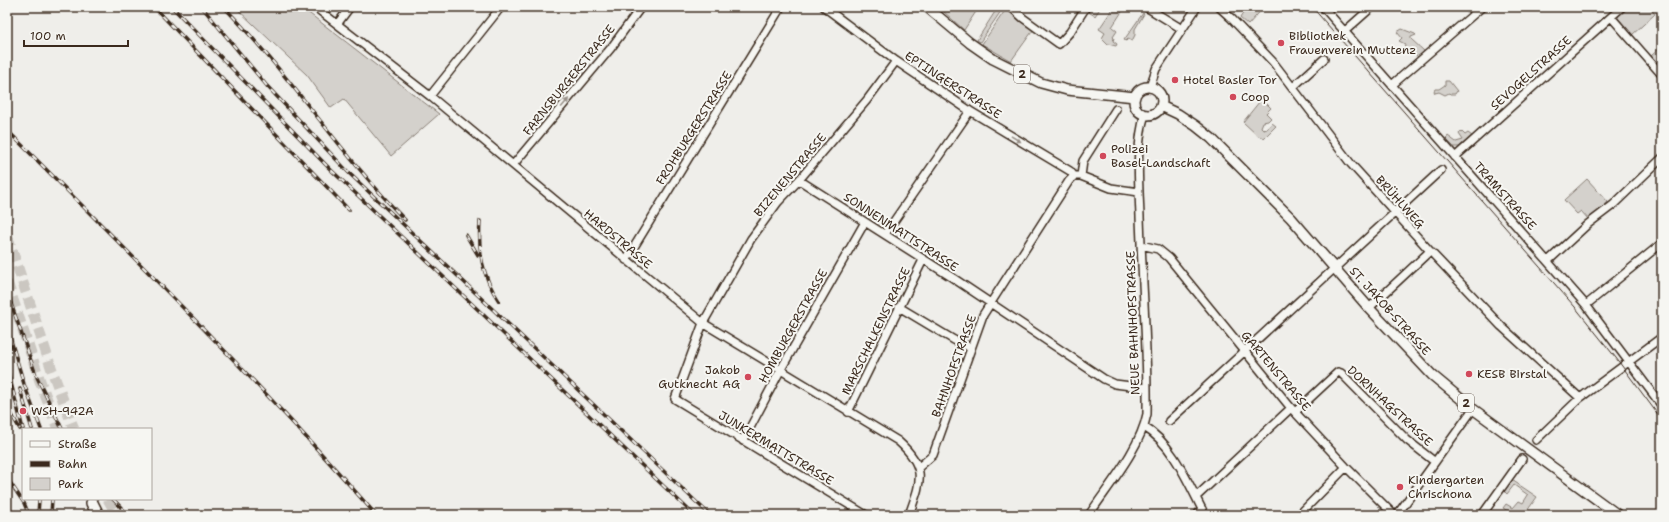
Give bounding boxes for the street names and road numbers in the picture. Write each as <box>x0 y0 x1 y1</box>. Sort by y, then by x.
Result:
street label: FARNSBURGERSTRASSE <box>519 21 619 139</box>
street label: SEVOGELSTRASSE <box>1487 32 1575 114</box>
street label: EPTINGERSTRASSE <box>901 48 1005 122</box>
road number: 2 <box>1014 65 1030 83</box>
street label: FROHBURGERSTRASSE <box>652 68 736 188</box>
street label: BIZENENSTRASSE <box>750 130 830 220</box>
street label: TRAMSTRASSE <box>1470 159 1540 233</box>
street label: BRÜHLWEG <box>1372 172 1428 232</box>
street label: SONNENMATTSTRASSE <box>841 189 961 275</box>
street label: HARDSTRASSE <box>580 206 656 272</box>
street label: NEUE BAHNHOFSTRASSE <box>1122 251 1144 395</box>
street label: ST. JAKOB-STRASSE <box>1346 263 1434 359</box>
street label: MARSCHALKENSTRASSE <box>838 264 914 398</box>
street label: HOMBURGERSTRASSE <box>755 266 831 386</box>
street label: BAHNHOFSTRASSE <box>928 312 980 420</box>
street label: GARTENSTRASSE <box>1238 327 1314 415</box>
street label: DORNHAGSTRASSE <box>1344 362 1436 450</box>
road number: 2 <box>1458 394 1474 412</box>
street label: JUNKERMATTSTRASSE <box>715 407 837 489</box>

